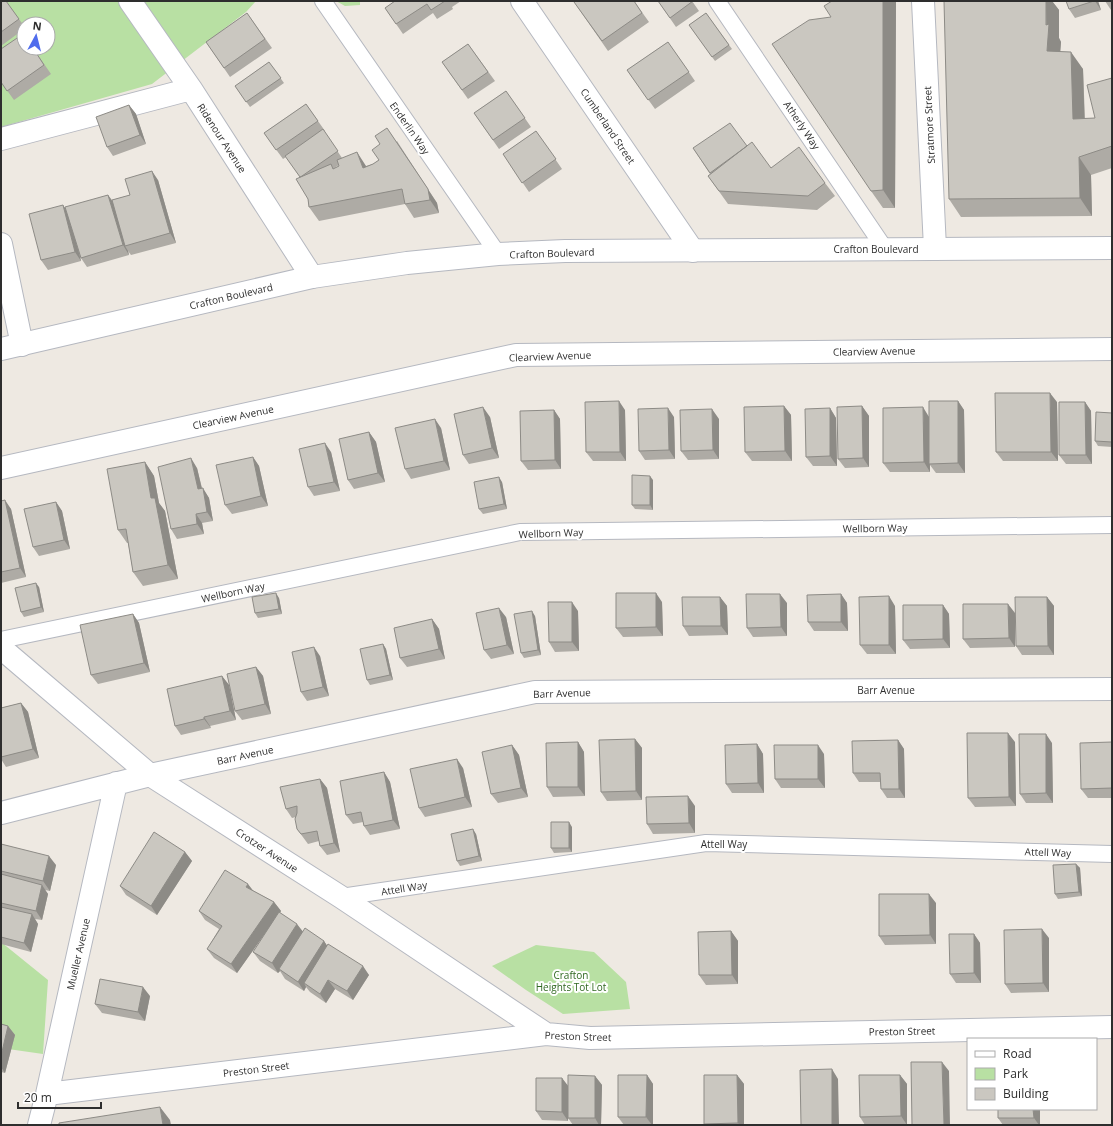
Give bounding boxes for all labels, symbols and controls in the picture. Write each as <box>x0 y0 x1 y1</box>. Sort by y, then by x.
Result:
north arrow <box>16 16 56 56</box>
text: N <box>32 18 43 34</box>
street label: Cumberland Street <box>577 85 639 167</box>
street label: Stratmore Street <box>920 85 938 164</box>
street label: Atherly Way <box>781 98 824 153</box>
street label: Enderlin Way <box>387 99 434 158</box>
street label: Ridenour Avenue <box>194 101 250 176</box>
street label: Crafton Boulevard <box>833 242 919 256</box>
street label: Crafton Boulevard <box>509 245 595 261</box>
street label: Crafton Boulevard <box>188 280 274 312</box>
street label: Clearview Avenue <box>833 343 916 359</box>
street label: Clearview Avenue <box>509 348 592 364</box>
street label: Clearview Avenue <box>191 402 275 432</box>
street label: Wellborn Way <box>843 520 908 536</box>
street label: Wellborn Way <box>518 525 585 541</box>
street label: Wellborn Way <box>200 578 267 606</box>
street label: Barr Avenue <box>857 683 915 697</box>
street label: Barr Avenue <box>533 685 591 701</box>
street label: Barr Avenue <box>215 742 275 768</box>
street label: Crotzer Avenue <box>233 825 301 876</box>
street label: Attell Way <box>701 837 748 851</box>
street label: Attell Way <box>1025 844 1072 860</box>
street label: Attell Way <box>380 877 429 899</box>
street label: Mueller Avenue <box>63 917 93 991</box>
park label: Crafton Heights Tot Lot <box>536 968 607 994</box>
street label: Preston Street <box>869 1023 936 1039</box>
street label: Preston Street <box>544 1028 612 1044</box>
legend <box>967 1038 1097 1110</box>
text: Road <box>1003 1045 1032 1062</box>
street label: Preston Street <box>222 1058 290 1080</box>
text: Park <box>1003 1065 1029 1082</box>
scale bar <box>18 1084 101 1110</box>
text: Building <box>1003 1085 1049 1102</box>
text: 20 m <box>24 1089 52 1106</box>

